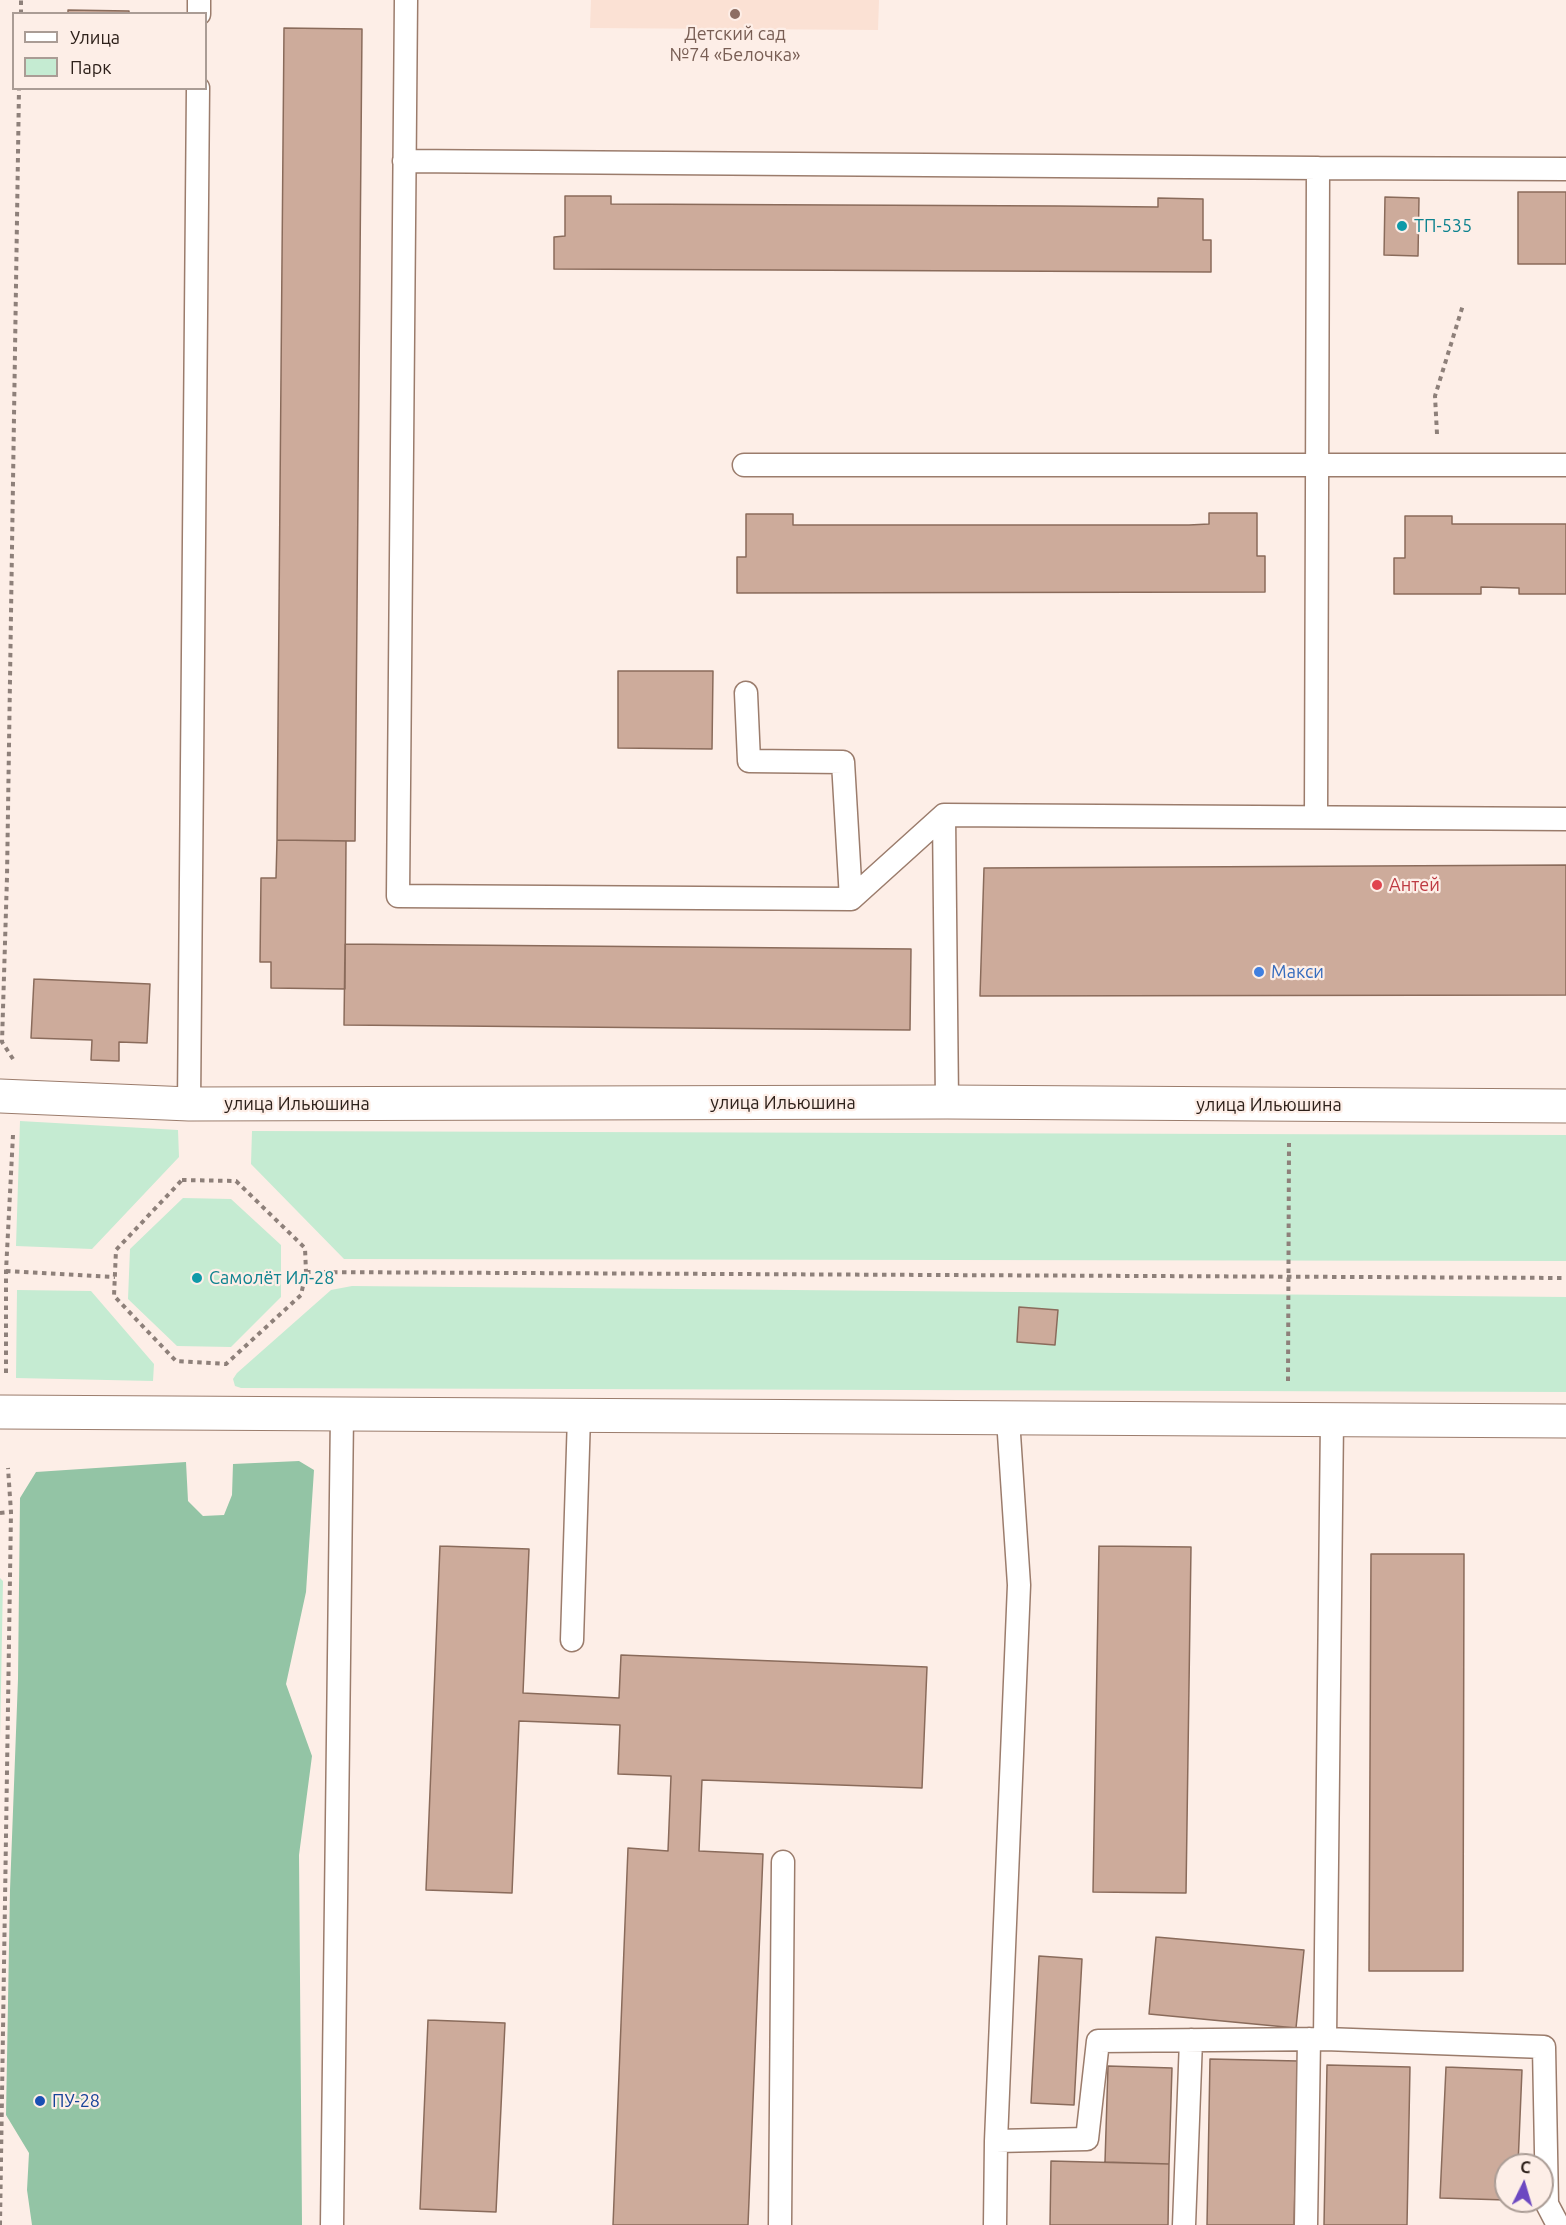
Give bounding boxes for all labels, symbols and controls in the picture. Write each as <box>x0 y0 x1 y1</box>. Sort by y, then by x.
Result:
marker: Детский сад №74 «Белочка» <box>728 7 742 21</box>
legend <box>12 12 207 90</box>
place label: Детский сад №74 «Белочка» <box>669 23 801 66</box>
text: Улица <box>70 27 120 47</box>
text: Парк <box>70 57 111 77</box>
place label: ТП-535 <box>1414 215 1472 237</box>
marker: ТП-535 <box>1395 219 1409 233</box>
place label: Антей <box>1389 874 1440 896</box>
marker: Антей <box>1370 878 1384 892</box>
place label: Макси <box>1271 961 1324 983</box>
marker: Макси <box>1252 965 1266 979</box>
street label: улица Ильюшина <box>710 1092 856 1114</box>
street label: улица Ильюшина <box>224 1093 370 1115</box>
street label: улица Ильюшина <box>1196 1094 1342 1116</box>
place label: Самолёт Ил-28 <box>209 1267 334 1289</box>
marker: Самолёт Ил-28 <box>190 1271 204 1285</box>
place label: ПУ-28 <box>52 2090 100 2112</box>
marker: ПУ-28 <box>33 2094 47 2108</box>
north arrow <box>1494 2153 1554 2213</box>
text: С <box>1520 2158 1531 2176</box>

